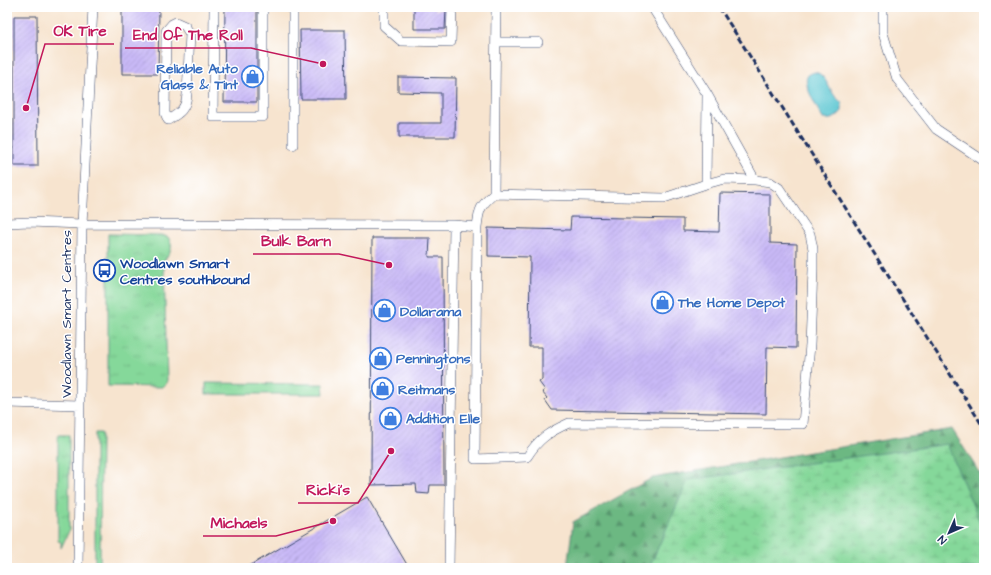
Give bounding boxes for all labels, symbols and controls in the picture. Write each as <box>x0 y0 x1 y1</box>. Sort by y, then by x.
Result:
callout: OK Tire <box>45 17 114 44</box>
text: OK Tire <box>53 21 107 42</box>
callout: End Of The Roll <box>125 21 251 48</box>
text: End Of The Roll <box>133 25 244 46</box>
place label: Reliable Auto Glass & Tint <box>156 59 238 95</box>
shop icon: Reliable Auto Glass & Tint <box>240 63 266 89</box>
callout: Bulk Barn <box>253 227 339 254</box>
street label: Woodlawn Smart Centres <box>57 230 77 398</box>
text: Bulk Barn <box>261 231 331 252</box>
place label: Woodlawn Smart Centres southbound <box>119 254 251 290</box>
bus stop icon: Woodlawn Smart Centres southbound <box>91 258 117 284</box>
shop icon: The Home Depot <box>650 289 676 315</box>
place label: The Home Depot <box>677 293 786 313</box>
shop icon: Dollarama <box>372 298 398 324</box>
place label: Dollarama <box>400 302 462 322</box>
shop icon: Penningtons <box>368 345 394 371</box>
place label: Penningtons <box>396 349 470 370</box>
shop icon: Reitmans <box>369 376 395 402</box>
place label: Reitmans <box>398 380 455 400</box>
shop icon: Addition Elle <box>378 405 404 431</box>
place label: Addition Elle <box>406 409 480 429</box>
callout: Ricki's <box>298 476 358 503</box>
text: Ricki's <box>306 480 350 501</box>
callout: Michaels <box>203 509 276 536</box>
text: Michaels <box>210 513 268 534</box>
north arrow <box>929 513 969 553</box>
text: N <box>934 532 950 547</box>

